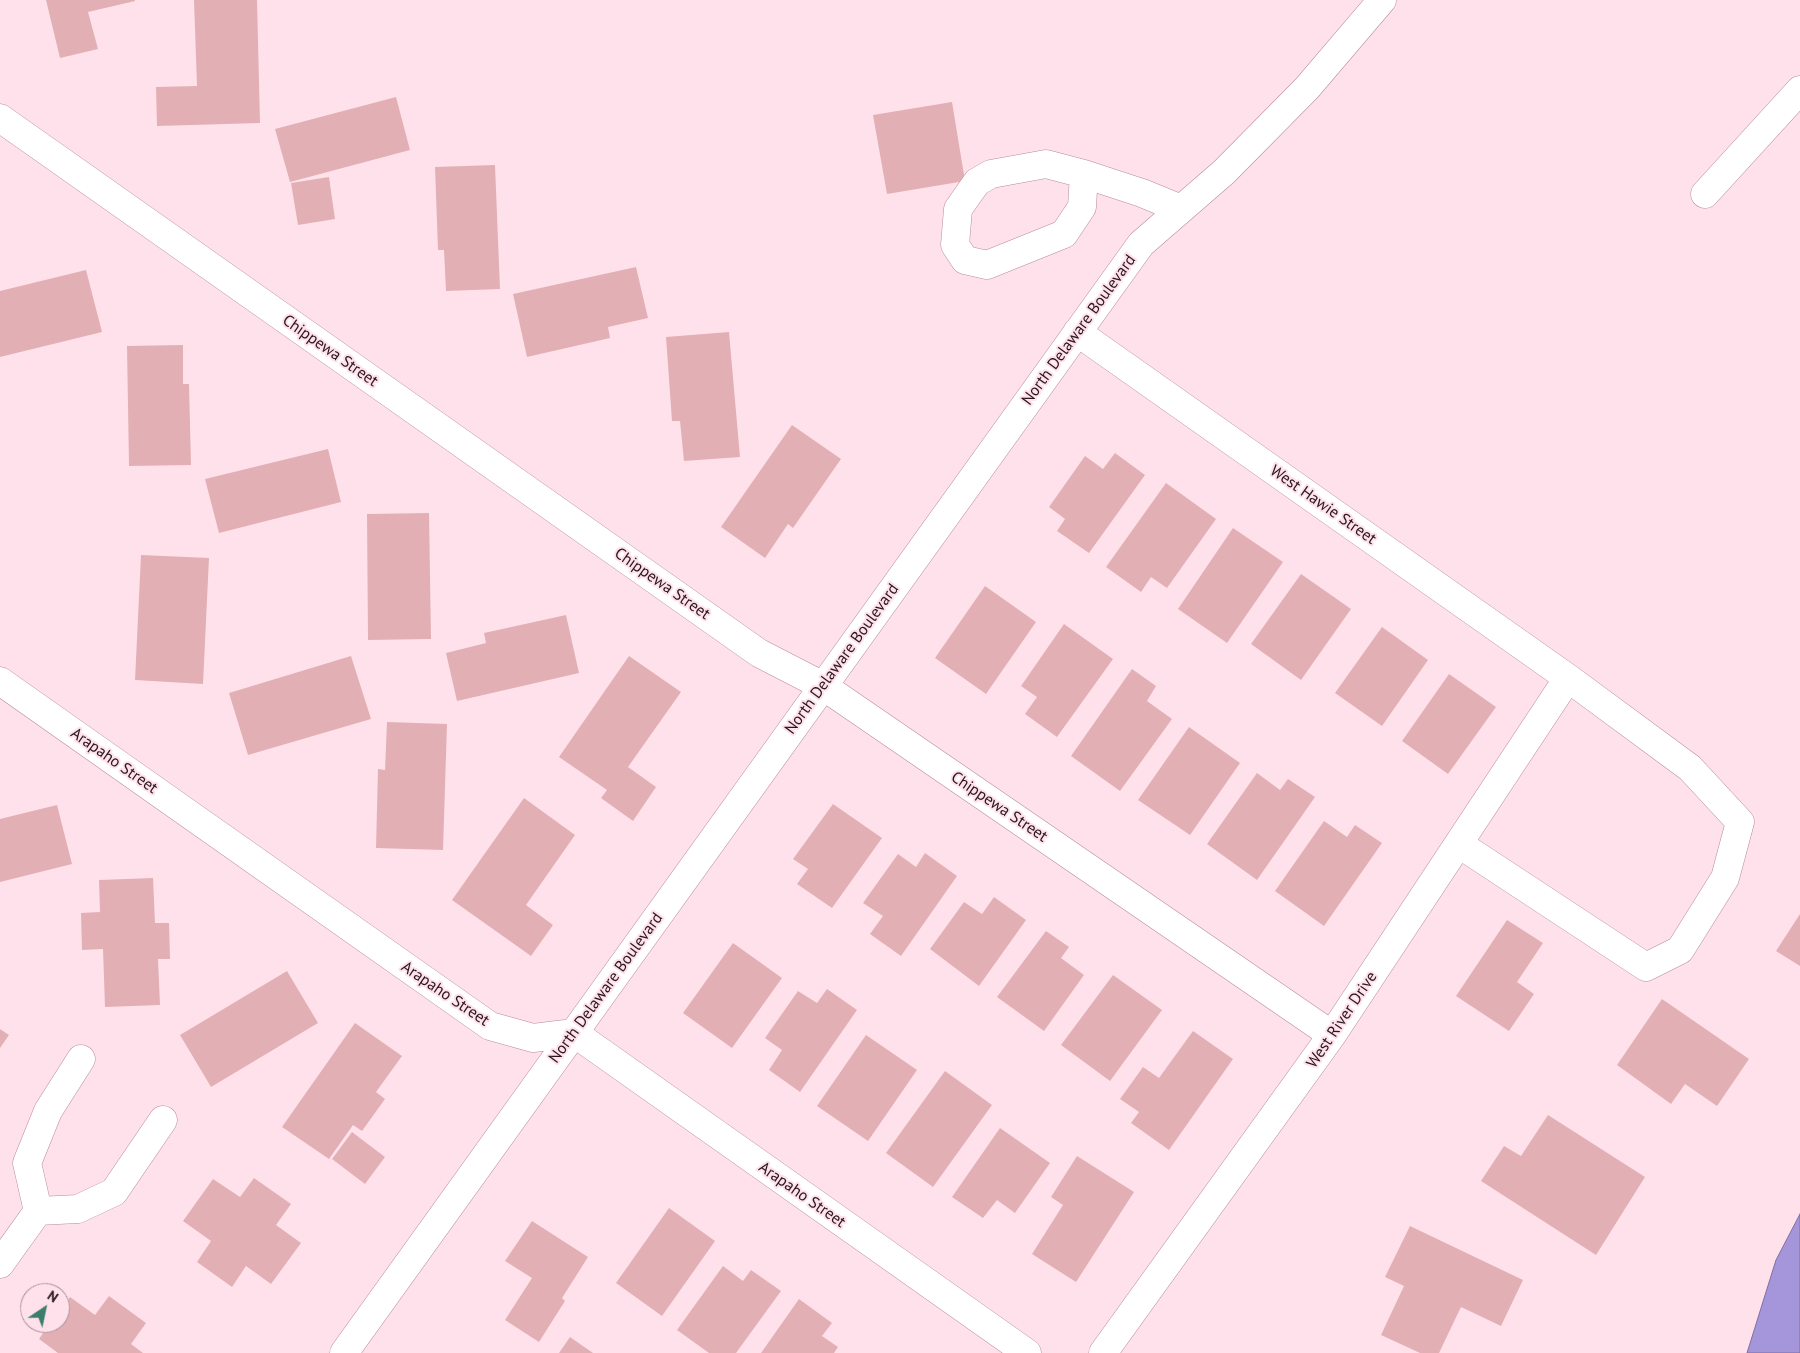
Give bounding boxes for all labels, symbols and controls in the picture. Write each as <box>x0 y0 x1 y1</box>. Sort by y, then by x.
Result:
street label: North Delaware Boulevard <box>1018 251 1140 409</box>
street label: Chippewa Street <box>279 311 381 391</box>
street label: West Hawie Street <box>1266 461 1380 549</box>
street label: Chippewa Street <box>611 544 713 624</box>
street label: North Delaware Boulevard <box>781 580 903 738</box>
street label: Arapaho Street <box>67 724 161 798</box>
street label: Chippewa Street <box>947 768 1051 846</box>
street label: North Delaware Boulevard <box>545 909 667 1067</box>
street label: Arapaho Street <box>397 958 493 1030</box>
street label: West River Drive <box>1303 968 1381 1072</box>
street label: Arapaho Street <box>755 1158 849 1232</box>
north arrow <box>20 1283 70 1333</box>
text: N <box>44 1286 62 1306</box>

